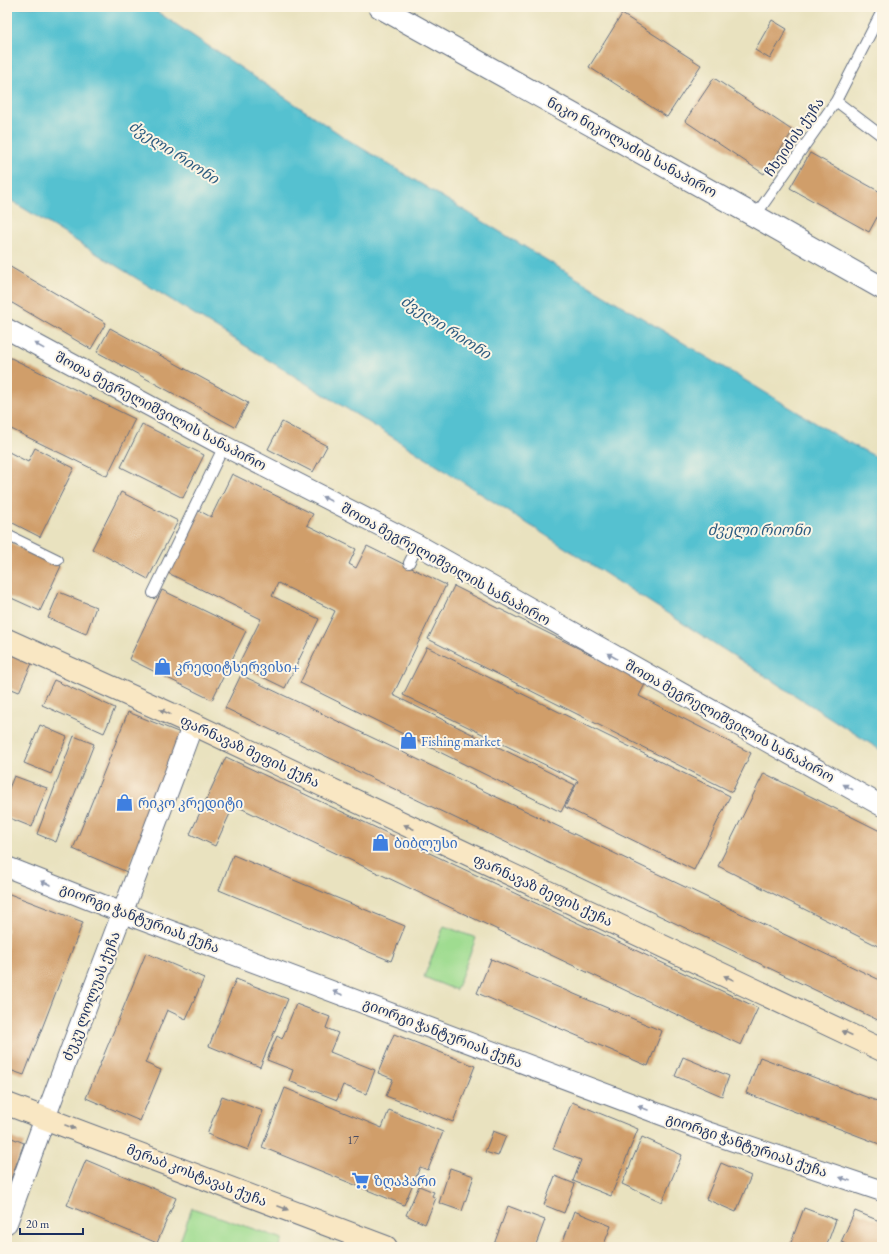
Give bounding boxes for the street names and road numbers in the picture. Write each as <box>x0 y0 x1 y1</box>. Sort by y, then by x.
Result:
street label: ნიკო ნიკოლაძის სანაპირო <box>544 93 720 201</box>
street label: ჩხეიძის ქუჩა <box>760 94 828 180</box>
street label: შოთა მეგრელიშვილის სანაპირო <box>52 348 270 474</box>
street label: შოთა მეგრელიშვილის სანაპირო <box>338 499 554 629</box>
street label: შოთა მეგრელიშვილის სანაპირო <box>622 656 838 786</box>
street label: ფარნავაზ მეფის ქუჩა <box>177 711 323 791</box>
street label: ფარნავაზ მეფის ქუჩა <box>470 850 616 930</box>
street label: გიორგი ჭანტურიას ქუჩა <box>58 879 222 957</box>
street label: ძუკუ ლოლუას ქუჩა <box>58 929 124 1063</box>
street label: გიორგი ჭანტურიას ქუჩა <box>361 994 525 1072</box>
street label: გიორგი ჭანტურიას ქუჩა <box>664 1109 830 1181</box>
street label: მერაბ კოსტავას ქუჩა <box>124 1140 270 1210</box>

